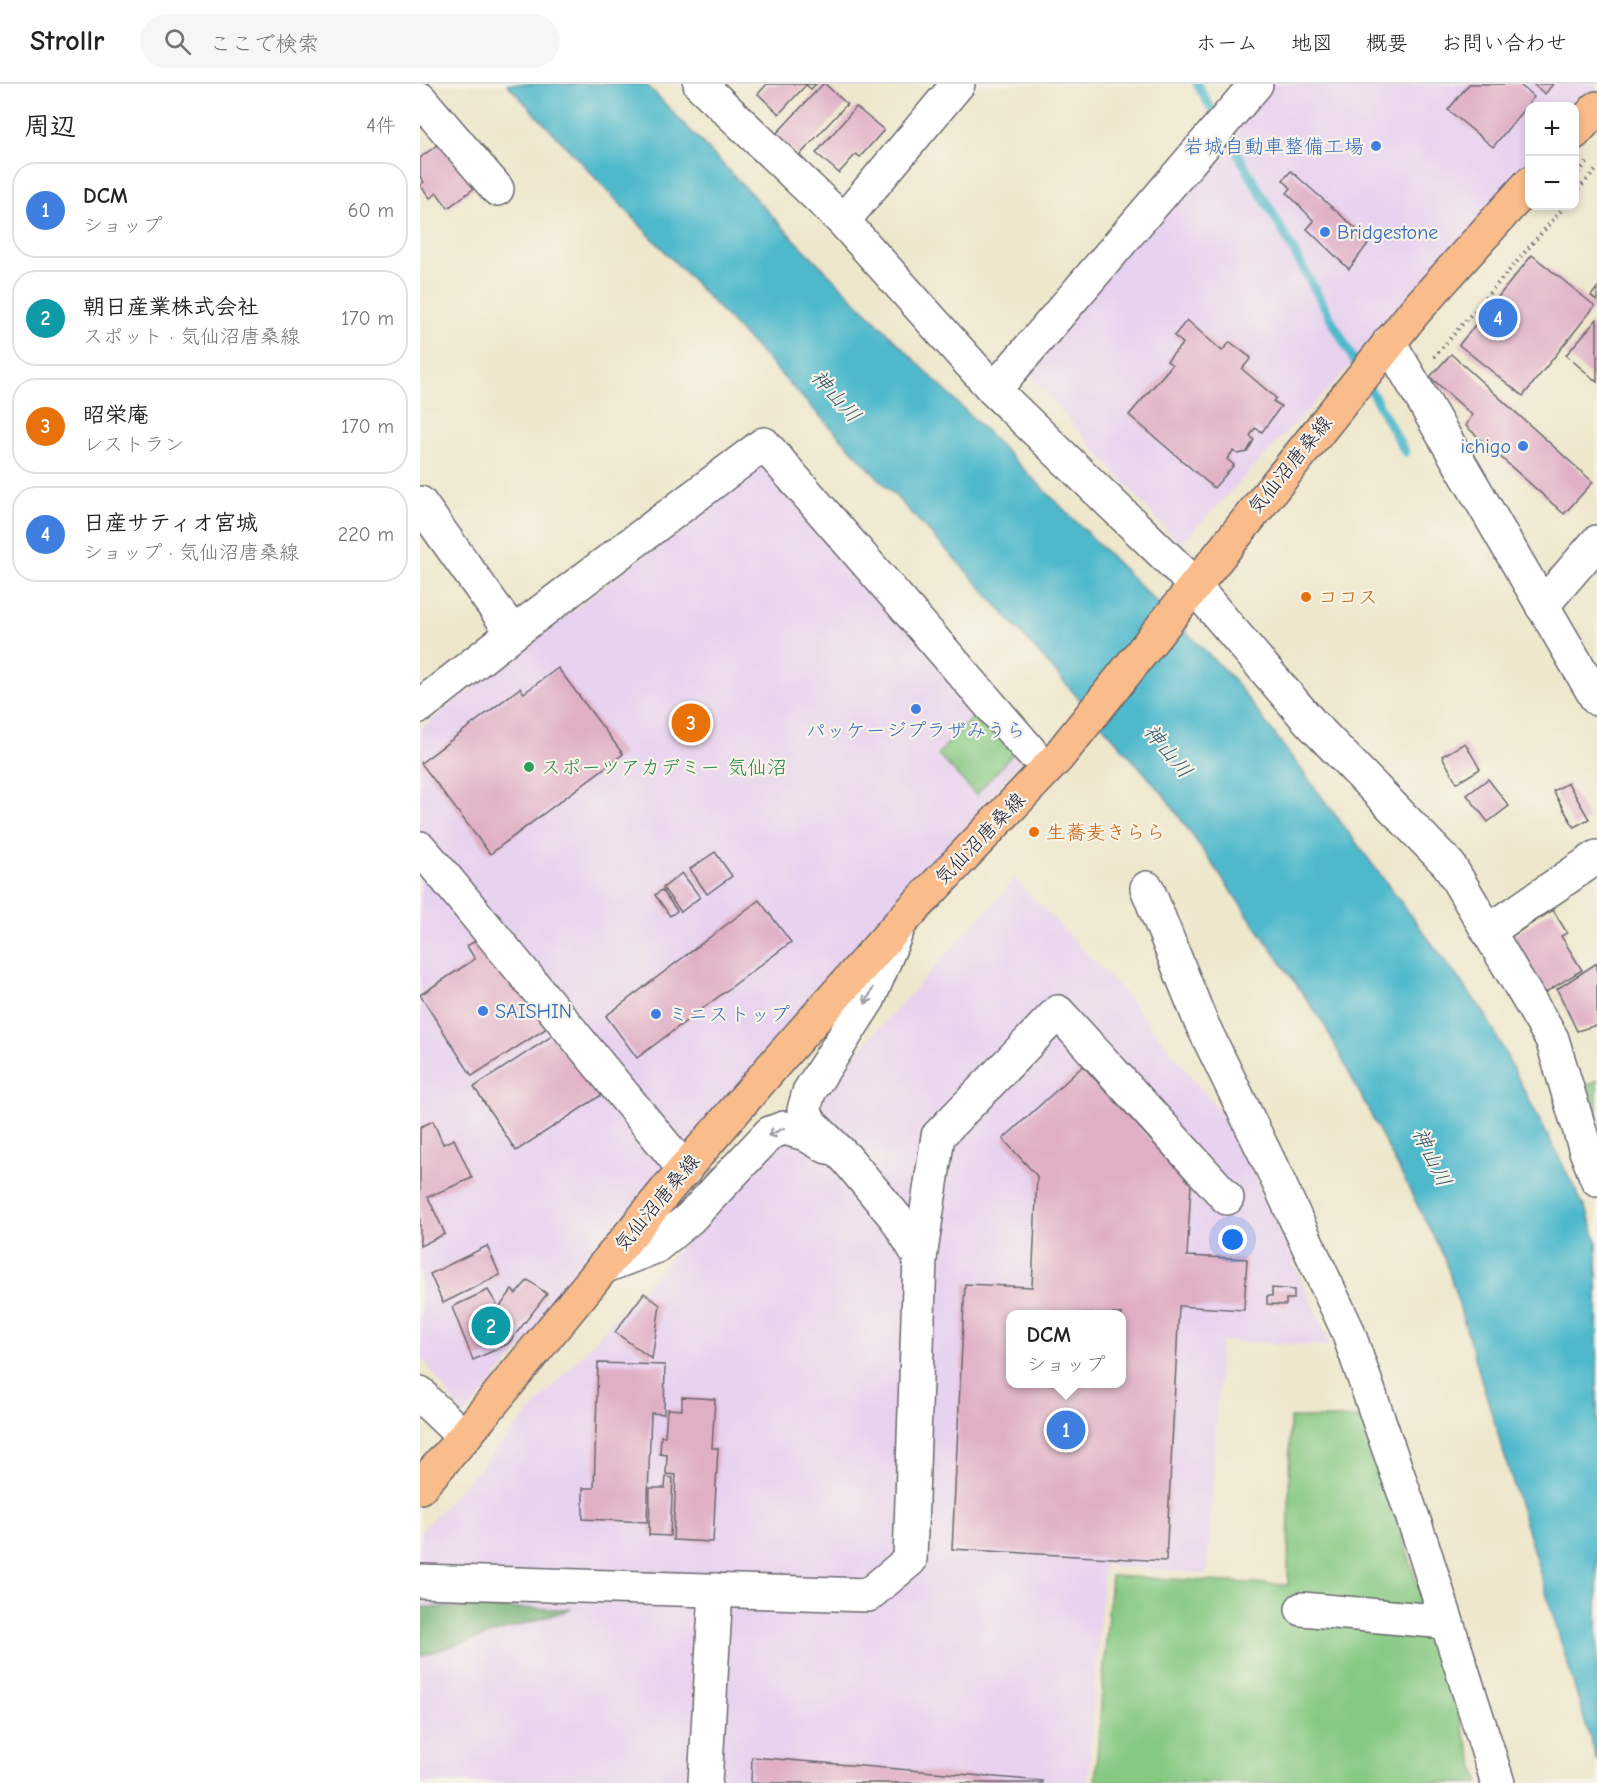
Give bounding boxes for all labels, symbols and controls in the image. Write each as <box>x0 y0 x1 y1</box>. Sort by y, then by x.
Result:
search box <box>140 14 560 68</box>
text: Strollr <box>30 25 104 57</box>
icon: search <box>161 25 194 58</box>
text: ここで検索 <box>209 31 319 57</box>
text: ホーム <box>1196 31 1258 55</box>
text: 地図 <box>1291 31 1333 55</box>
text: 概要 <box>1366 31 1408 55</box>
text: お問い合わせ <box>1441 31 1567 55</box>
map controls <box>1525 102 1579 210</box>
button: + <box>1525 102 1579 156</box>
text: 周辺 <box>24 112 76 142</box>
text: 4件 <box>366 114 396 137</box>
place label: 岩城自動車整備工場 <box>1184 135 1364 158</box>
marker: 岩城自動車整備工場 <box>1369 139 1383 153</box>
button: − <box>1525 156 1579 210</box>
text: DCM <box>83 183 128 209</box>
text: 1 <box>42 199 49 222</box>
text: 60 m <box>348 199 394 222</box>
text: ショップ <box>83 214 162 237</box>
place label: Bridgestone <box>1337 221 1438 244</box>
marker: Bridgestone <box>1318 225 1332 239</box>
text: 朝日産業株式会社 <box>83 294 259 320</box>
pin: 4 <box>1478 296 1518 340</box>
text: 2 <box>41 307 50 330</box>
text: 170 m <box>341 307 394 330</box>
text: スポット · 気仙沼唐桑線 <box>83 325 300 348</box>
water label: 神山川 <box>806 365 866 427</box>
text: 昭栄庵 <box>83 402 149 428</box>
street label: 気仙沼唐桑線 <box>1243 411 1337 519</box>
text: 3 <box>41 415 50 438</box>
text: 170 m <box>341 415 394 438</box>
text: レストラン <box>83 433 185 456</box>
place label: ichigo <box>1460 435 1511 458</box>
marker: ichigo <box>1516 439 1530 453</box>
text: 日産サティオ宮城 <box>83 510 258 536</box>
text: 4 <box>41 523 50 546</box>
text: 220 m <box>338 523 394 546</box>
text: ショップ · 気仙沼唐桑線 <box>83 541 299 564</box>
place label: ココス <box>1318 586 1378 609</box>
marker: ココス <box>1299 590 1313 604</box>
pin: 3 <box>672 700 710 746</box>
marker: パッケージプラザみうら <box>909 702 923 716</box>
place label: パッケージプラザみうら <box>806 719 1026 742</box>
water label: 神山川 <box>1139 719 1197 783</box>
place label: スポーツアカデミー 気仙沼 <box>541 756 787 779</box>
marker: スポーツアカデミー 気仙沼 <box>522 760 536 774</box>
street label: 気仙沼唐桑線 <box>930 788 1030 890</box>
place label: 生蕎麦きらら <box>1046 821 1166 844</box>
marker: 生蕎麦きらら <box>1027 825 1041 839</box>
one-way arrow <box>863 986 874 1004</box>
place label: SAISHIN <box>495 1000 572 1023</box>
place label: ミニストップ <box>668 1003 790 1026</box>
marker: SAISHIN <box>476 1004 490 1018</box>
marker: ミニストップ <box>649 1007 663 1021</box>
water label: 神山川 <box>1407 1123 1457 1191</box>
one-way arrow <box>767 1127 785 1139</box>
street label: 気仙沼唐桑線 <box>610 1150 704 1256</box>
your location <box>1218 1225 1247 1254</box>
pin: 2 <box>472 1304 510 1348</box>
popup <box>1006 1310 1126 1388</box>
text: DCM <box>1026 1322 1071 1348</box>
text: ショップ <box>1026 1353 1106 1376</box>
pin: 1 <box>1046 1408 1086 1452</box>

